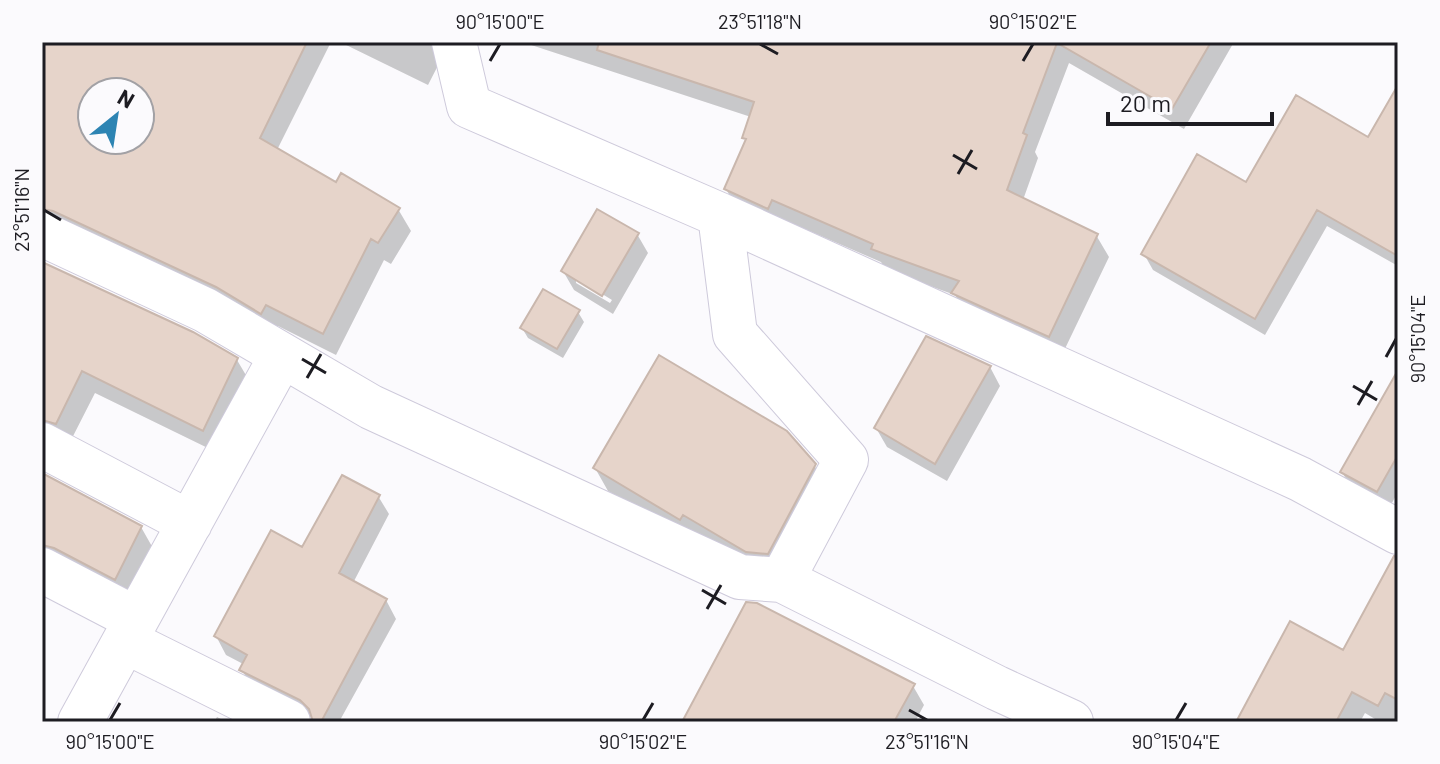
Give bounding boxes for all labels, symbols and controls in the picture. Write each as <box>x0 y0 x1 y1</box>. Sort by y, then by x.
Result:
text: 90°15'00"E <box>455 9 545 33</box>
text: 23°51'18"N <box>718 9 802 33</box>
text: 90°15'02"E <box>989 9 1077 33</box>
north arrow <box>76 76 156 156</box>
scale bar <box>1108 76 1272 126</box>
text: N <box>114 83 139 113</box>
text: 20 m <box>1120 88 1171 117</box>
text: 23°51'16"N <box>9 168 33 252</box>
text: 90°15'04"E <box>1405 295 1429 383</box>
text: 90°15'00"E <box>65 729 155 753</box>
text: 90°15'02"E <box>599 729 687 753</box>
text: 23°51'16"N <box>885 729 969 753</box>
text: 90°15'04"E <box>1132 729 1220 753</box>

